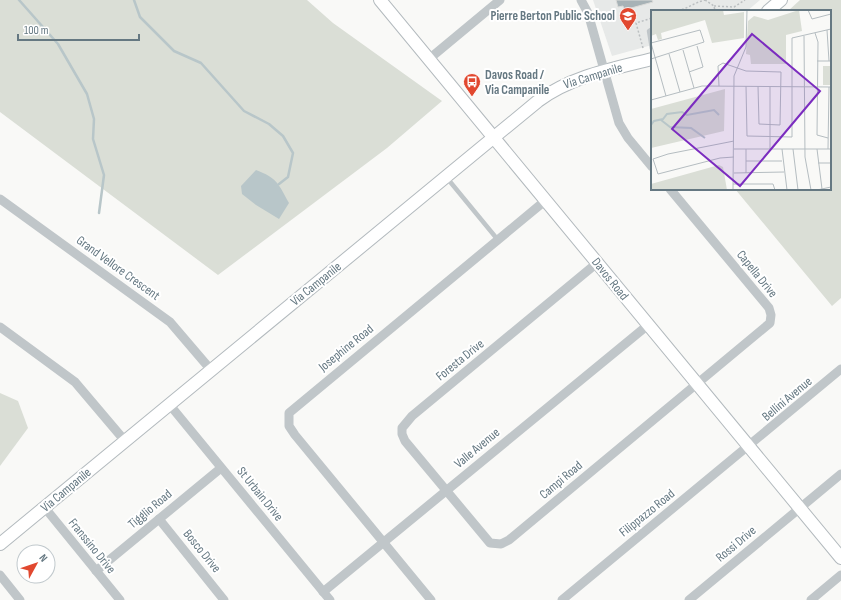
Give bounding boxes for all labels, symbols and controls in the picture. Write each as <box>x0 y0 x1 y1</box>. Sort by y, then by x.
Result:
school or university icon: Pierre Berton Public School <box>618 6 638 31</box>
place label: Pierre Berton Public School <box>491 8 615 24</box>
inset map <box>651 10 831 190</box>
scale bar <box>18 16 139 42</box>
text: 100 m <box>24 23 49 38</box>
street label: Via Campanile <box>562 59 624 93</box>
place label: Davos Road / Via Campanile <box>485 67 550 98</box>
bus stop icon: Davos Road / Via Campanile <box>462 72 482 97</box>
street label: Grand Vellore Crescent <box>73 232 163 304</box>
street label: Capella Drive <box>733 247 781 301</box>
street label: Davos Road <box>588 255 632 303</box>
street label: Via Campanile <box>287 259 345 309</box>
street label: Josephine Road <box>315 321 377 376</box>
street label: Foresta Drive <box>433 336 487 384</box>
street label: Bellini Avenue <box>759 373 815 425</box>
street label: Valle Avenue <box>451 424 503 472</box>
street label: Campi Road <box>536 457 586 503</box>
street label: Via Campanile <box>38 464 94 516</box>
street label: St Urbain Drive <box>233 464 287 524</box>
street label: Tigglio Road <box>125 486 175 532</box>
street label: Filippazzo Road <box>616 486 678 540</box>
street label: Franssino Drive <box>65 515 119 577</box>
street label: Rossi Drive <box>713 523 759 565</box>
street label: Bosco Drive <box>180 526 224 576</box>
north arrow <box>16 544 56 584</box>
text: N <box>36 551 50 564</box>

